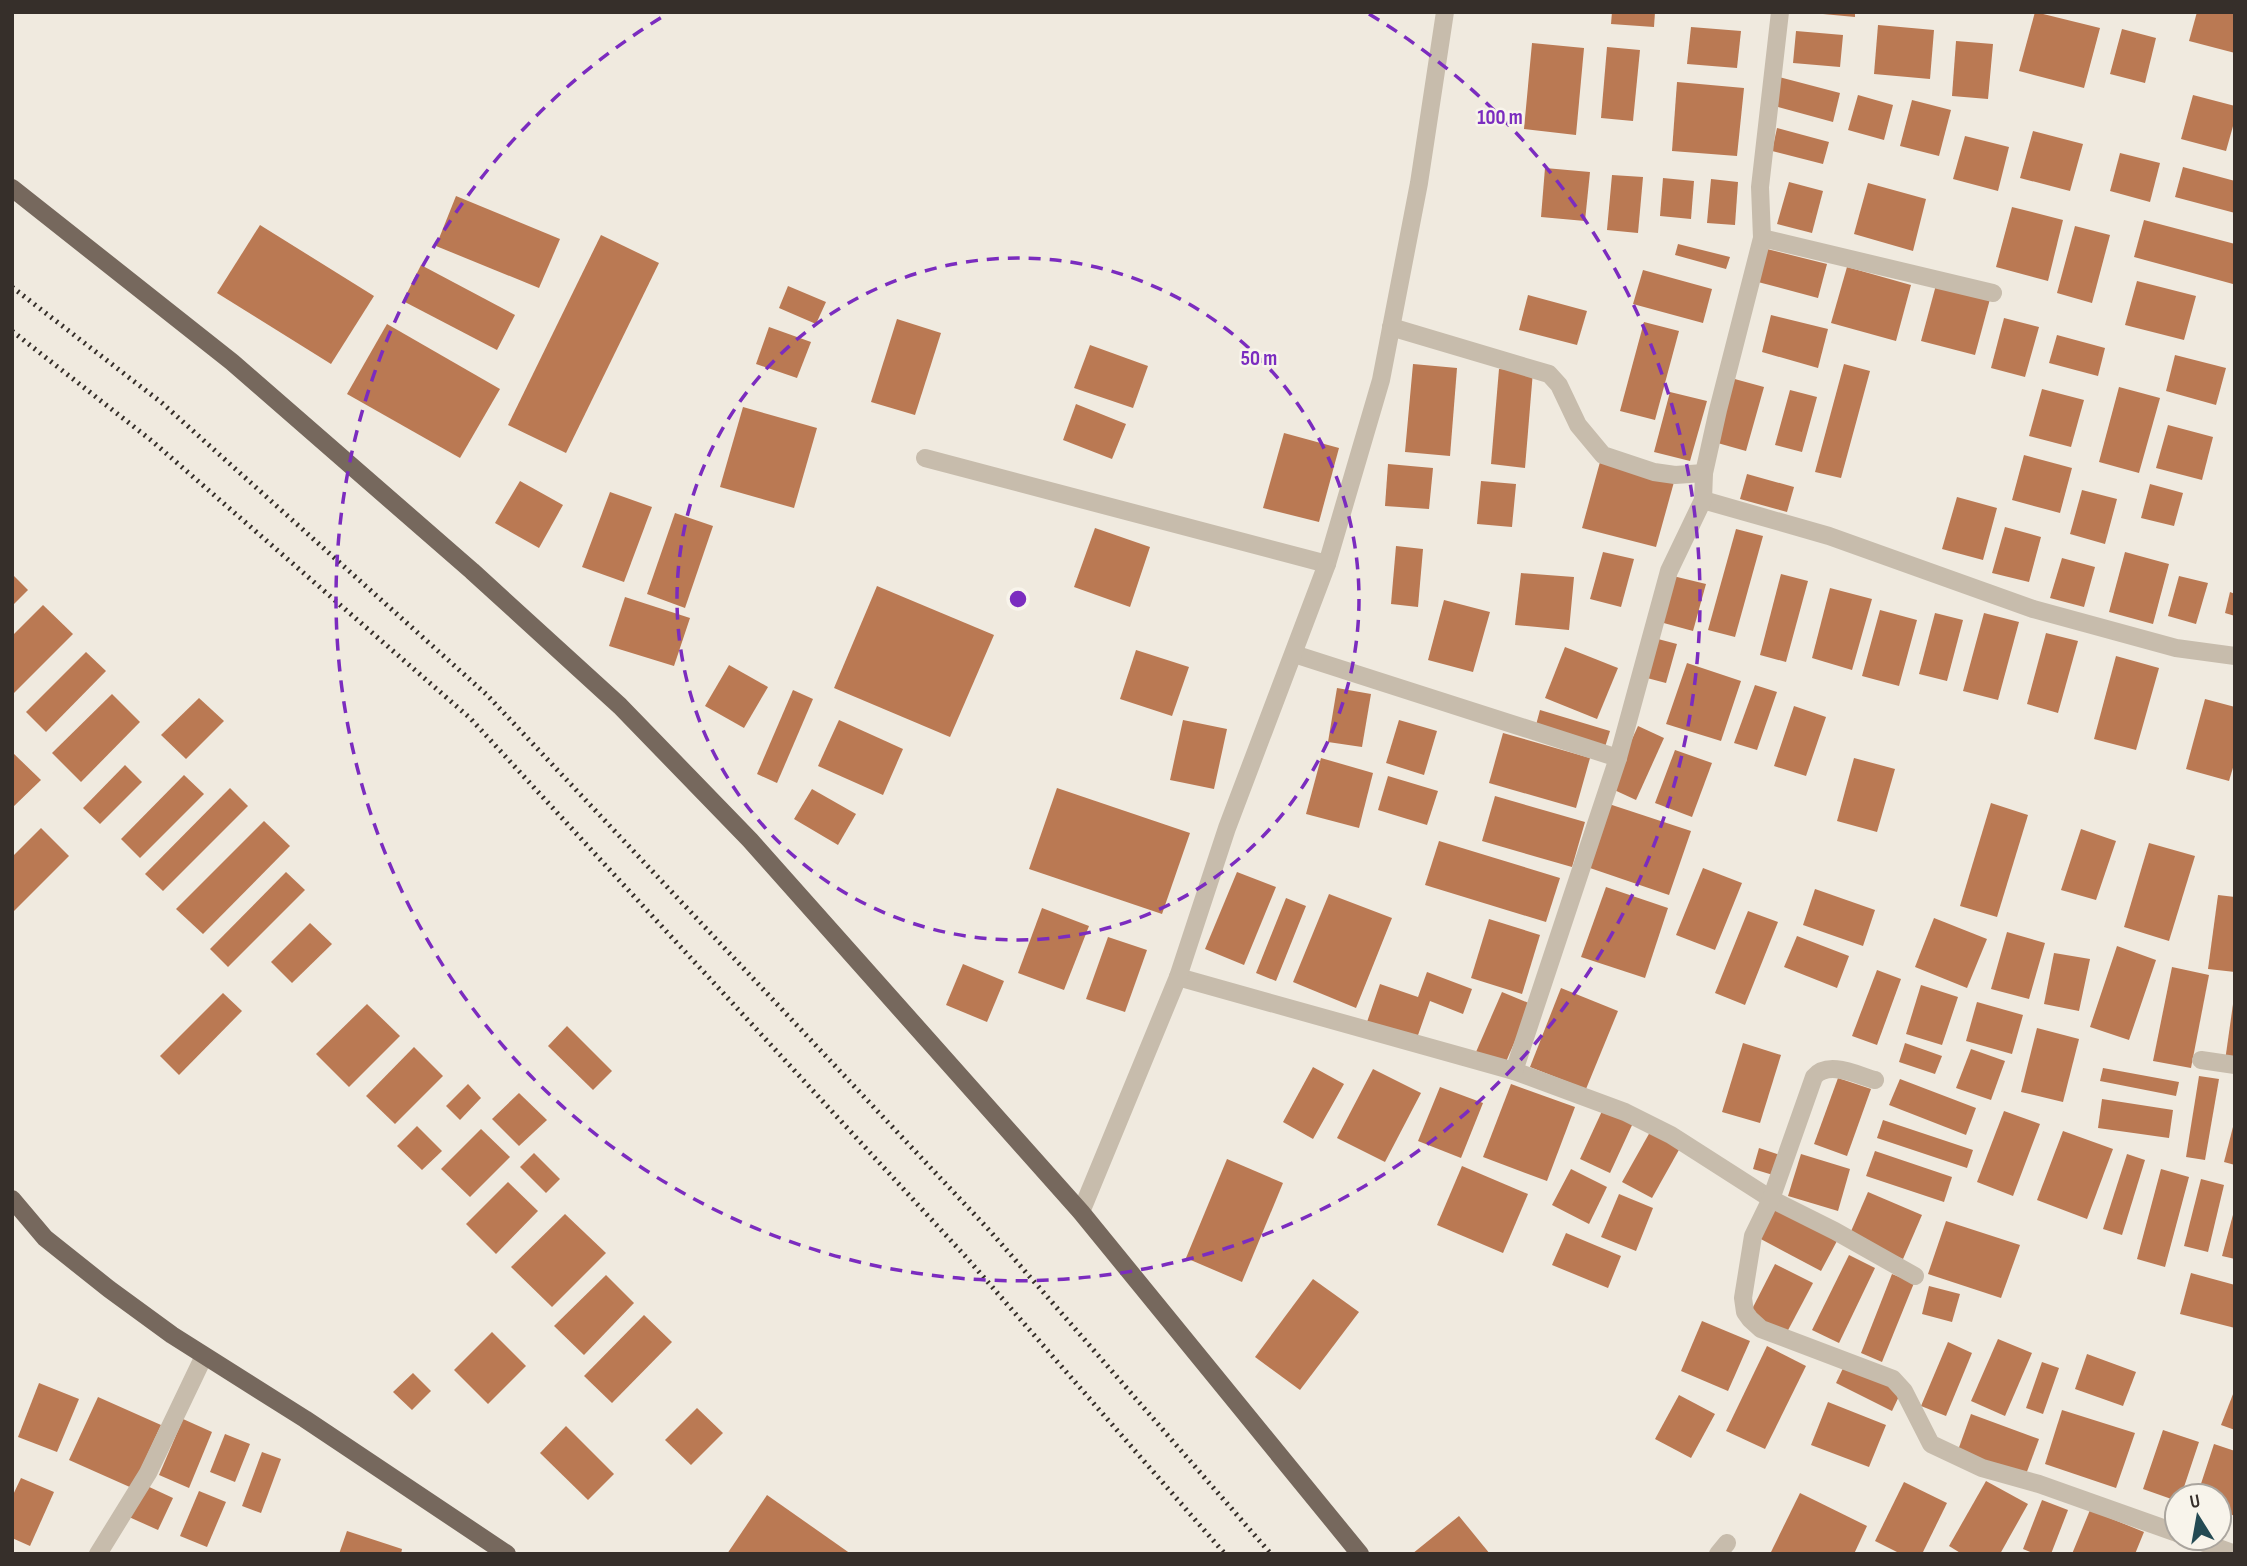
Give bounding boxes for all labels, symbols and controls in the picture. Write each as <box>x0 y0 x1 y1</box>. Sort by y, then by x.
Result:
text: 100 m <box>1477 105 1523 130</box>
text: 50 m <box>1241 346 1277 371</box>
centre of rings <box>1006 587 1030 611</box>
north arrow <box>2163 1482 2233 1552</box>
text: U <box>2188 1490 2202 1514</box>

